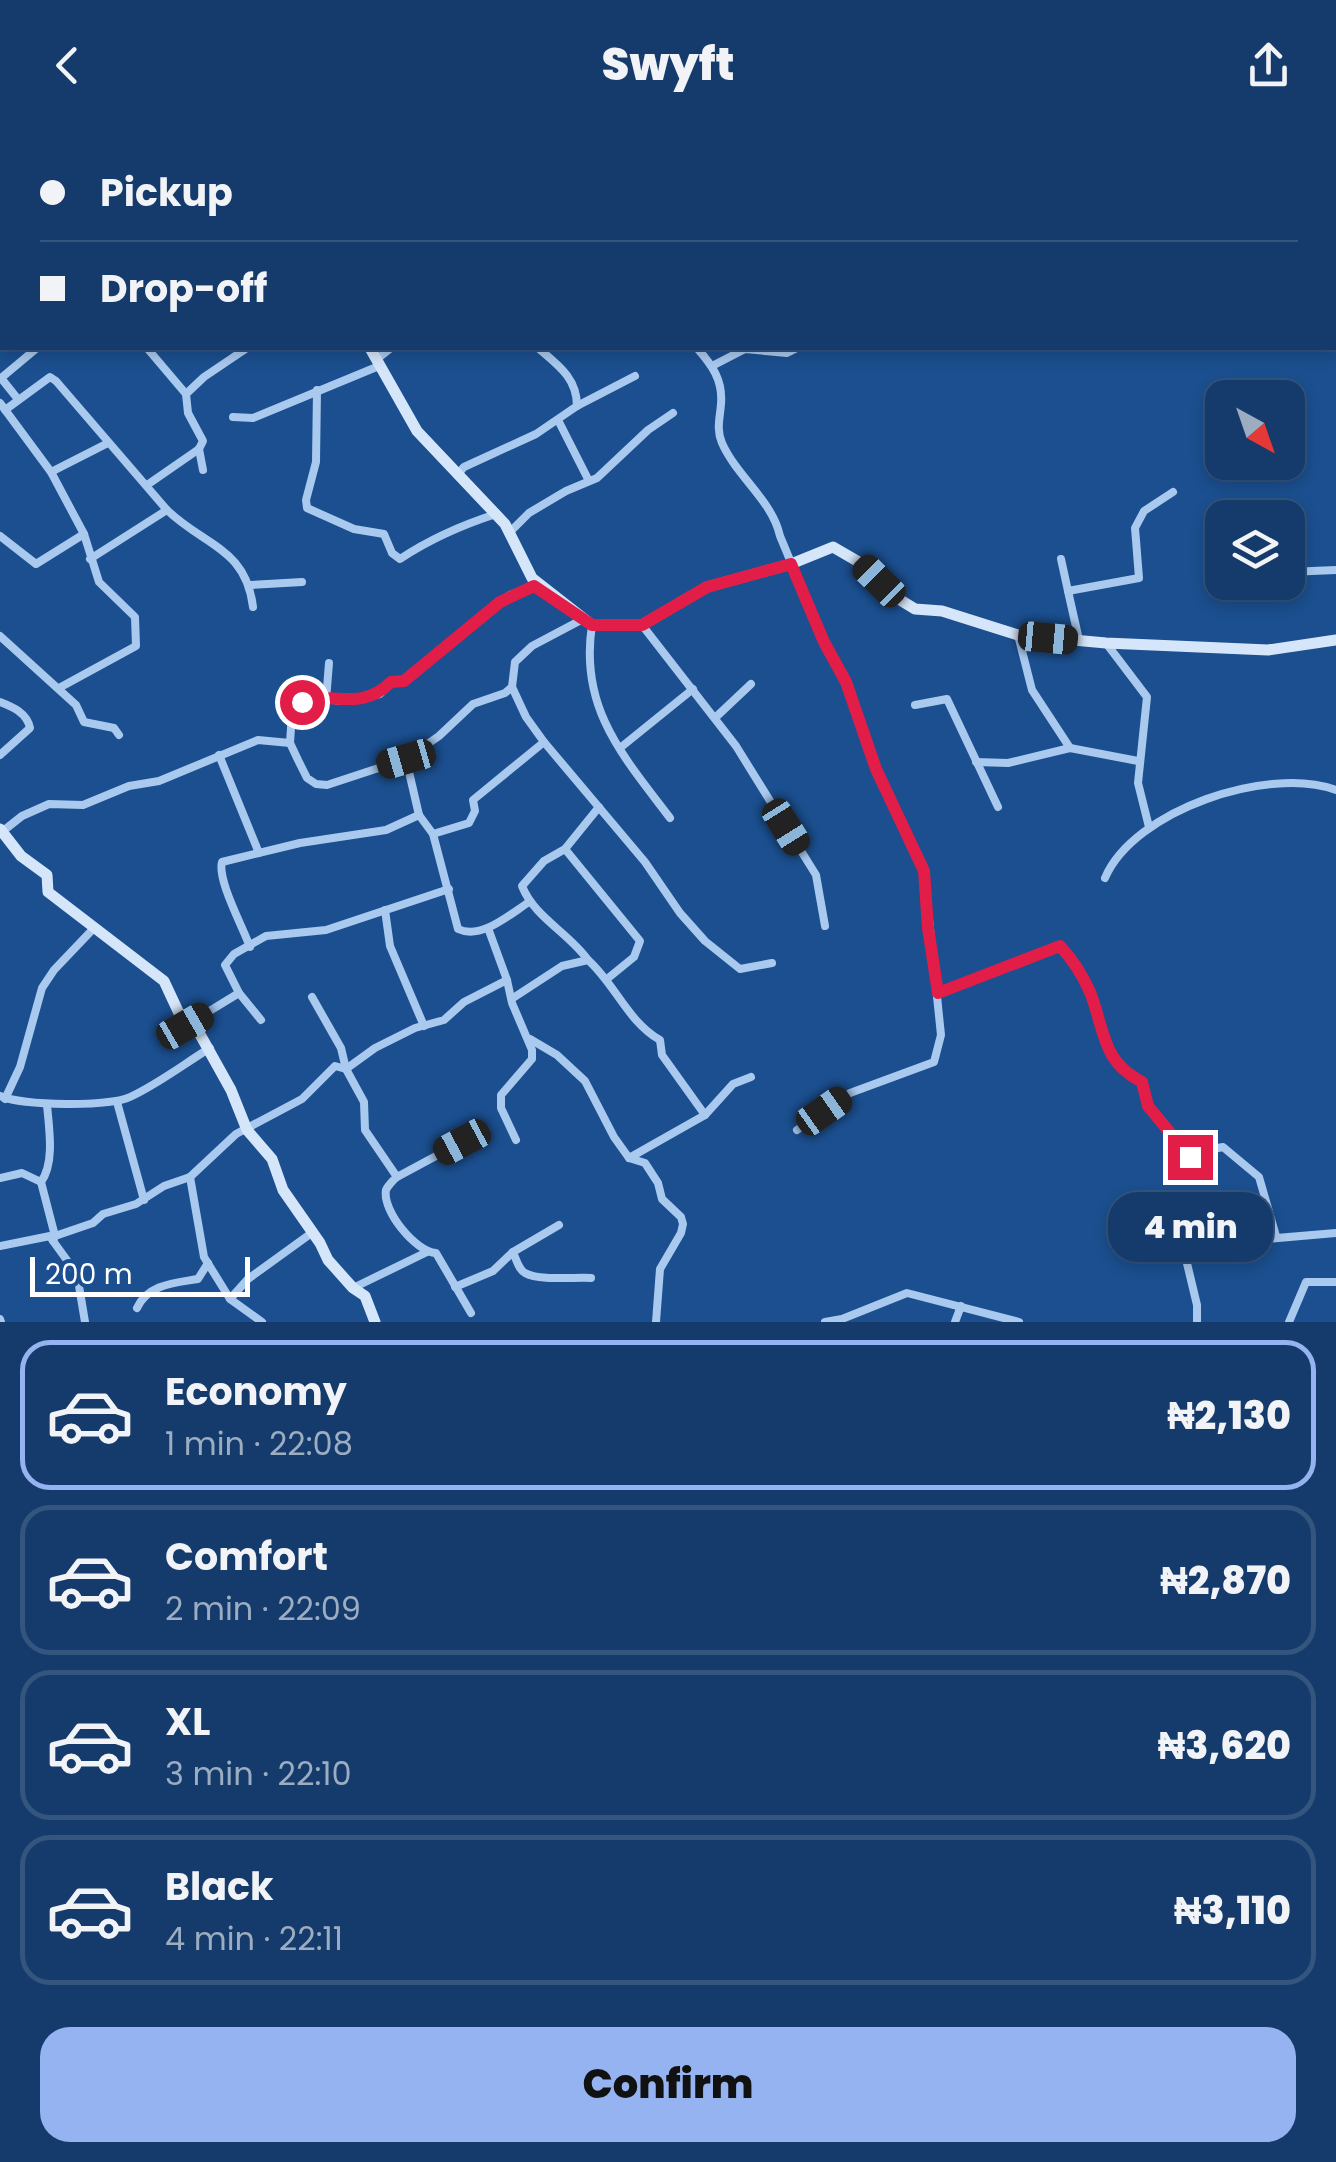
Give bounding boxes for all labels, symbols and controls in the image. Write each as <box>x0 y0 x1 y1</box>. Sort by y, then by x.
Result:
text: Swyft <box>602 33 734 96</box>
icon: back <box>40 38 95 93</box>
icon: share <box>1241 38 1296 93</box>
text: Pickup <box>100 166 233 219</box>
text: Drop-off <box>100 262 268 315</box>
north arrow <box>1205 380 1305 480</box>
map controls <box>1205 380 1305 600</box>
button: layers <box>1205 500 1305 600</box>
car <box>847 549 911 613</box>
car <box>1017 620 1079 656</box>
route start <box>280 680 325 725</box>
car <box>373 736 439 782</box>
car <box>757 794 815 860</box>
car <box>152 998 218 1054</box>
car <box>791 1082 857 1140</box>
car <box>428 1115 496 1169</box>
route end <box>1168 1135 1213 1180</box>
callout: 4 min <box>1108 1192 1272 1262</box>
text: 4 min <box>1143 1204 1238 1249</box>
scale bar <box>30 1252 250 1296</box>
text: 200 m <box>45 1255 133 1294</box>
text: Economy <box>165 1365 347 1418</box>
icon: car <box>45 1370 135 1460</box>
text: ₦2,130 <box>1167 1389 1291 1442</box>
text: 1 min · 22:08 <box>165 1421 353 1466</box>
text: Comfort <box>165 1530 328 1583</box>
icon: car <box>45 1535 135 1625</box>
text: ₦2,870 <box>1160 1554 1291 1607</box>
text: 2 min · 22:09 <box>165 1586 361 1631</box>
text: XL <box>165 1695 210 1748</box>
icon: car <box>45 1700 135 1790</box>
text: ₦3,620 <box>1158 1719 1291 1772</box>
text: 3 min · 22:10 <box>165 1751 352 1796</box>
text: Black <box>165 1860 274 1913</box>
icon: car <box>45 1865 135 1955</box>
text: ₦3,110 <box>1174 1884 1291 1937</box>
text: 4 min · 22:11 <box>165 1916 343 1961</box>
button: Confirm <box>40 2027 1296 2142</box>

